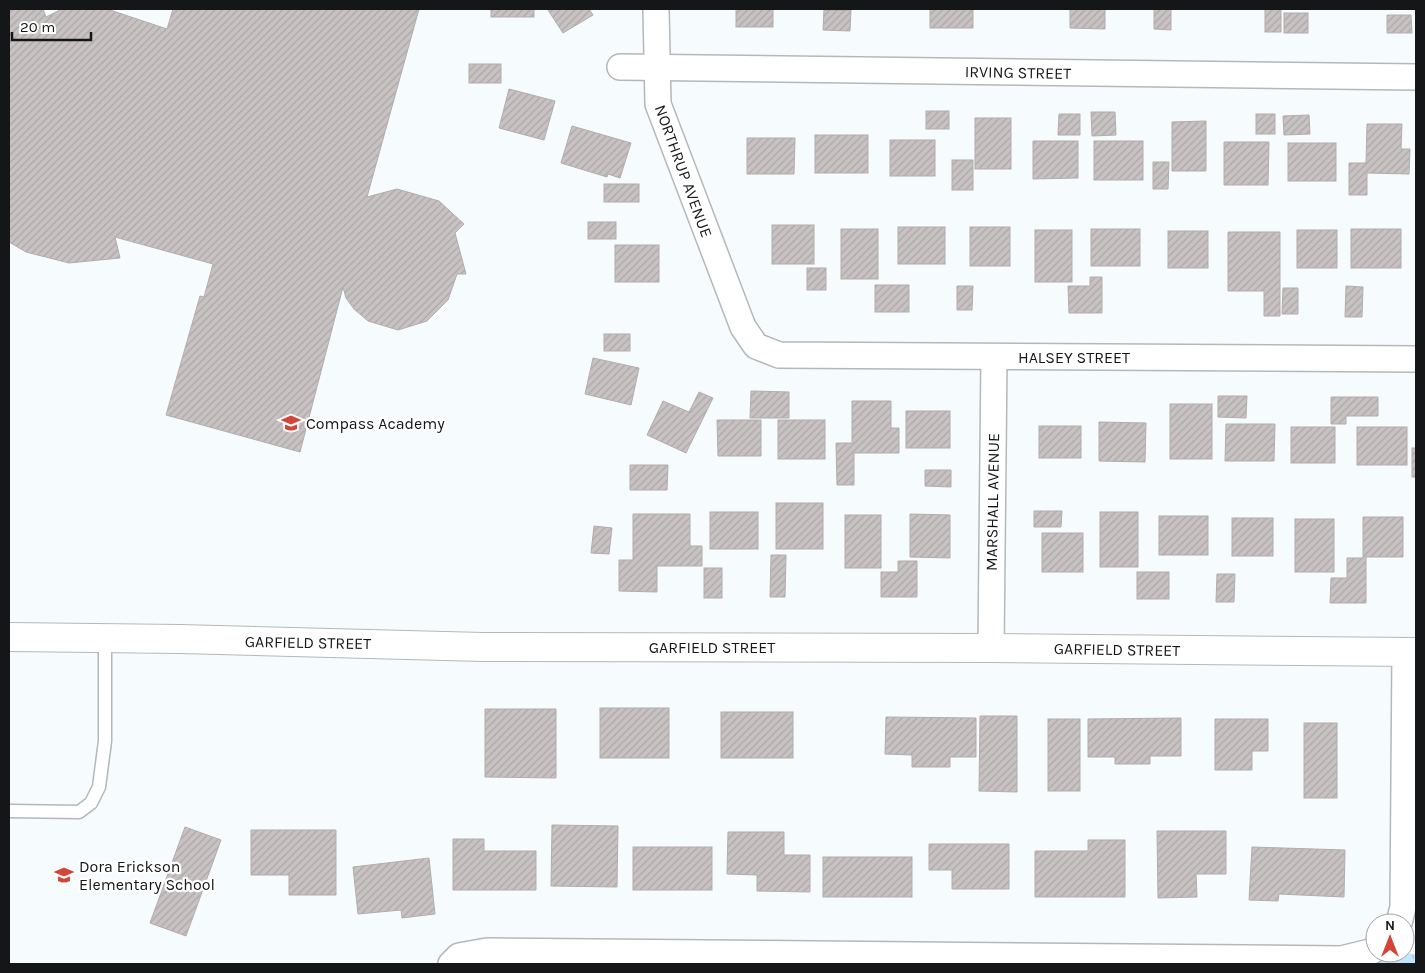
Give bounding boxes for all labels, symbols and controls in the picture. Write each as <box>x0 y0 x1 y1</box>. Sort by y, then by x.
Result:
scale bar <box>12 10 91 42</box>
text: 20 m <box>20 18 55 36</box>
street label: IRVING STREET <box>965 62 1071 83</box>
street label: NORTHRUP AVENUE <box>651 102 716 240</box>
street label: HALSEY STREET <box>1018 348 1130 367</box>
school or university icon: Compass Academy <box>280 412 302 434</box>
place label: Compass Academy <box>306 414 445 433</box>
street label: MARSHALL AVENUE <box>982 433 1003 571</box>
street label: GARFIELD STREET <box>245 632 371 653</box>
street label: GARFIELD STREET <box>649 638 775 657</box>
street label: GARFIELD STREET <box>1054 639 1180 660</box>
place label: Dora Erickson Elementary School <box>79 857 215 894</box>
school or university icon: Dora Erickson Elementary School <box>53 864 75 886</box>
north arrow <box>1365 913 1415 963</box>
text: N <box>1385 917 1395 934</box>

